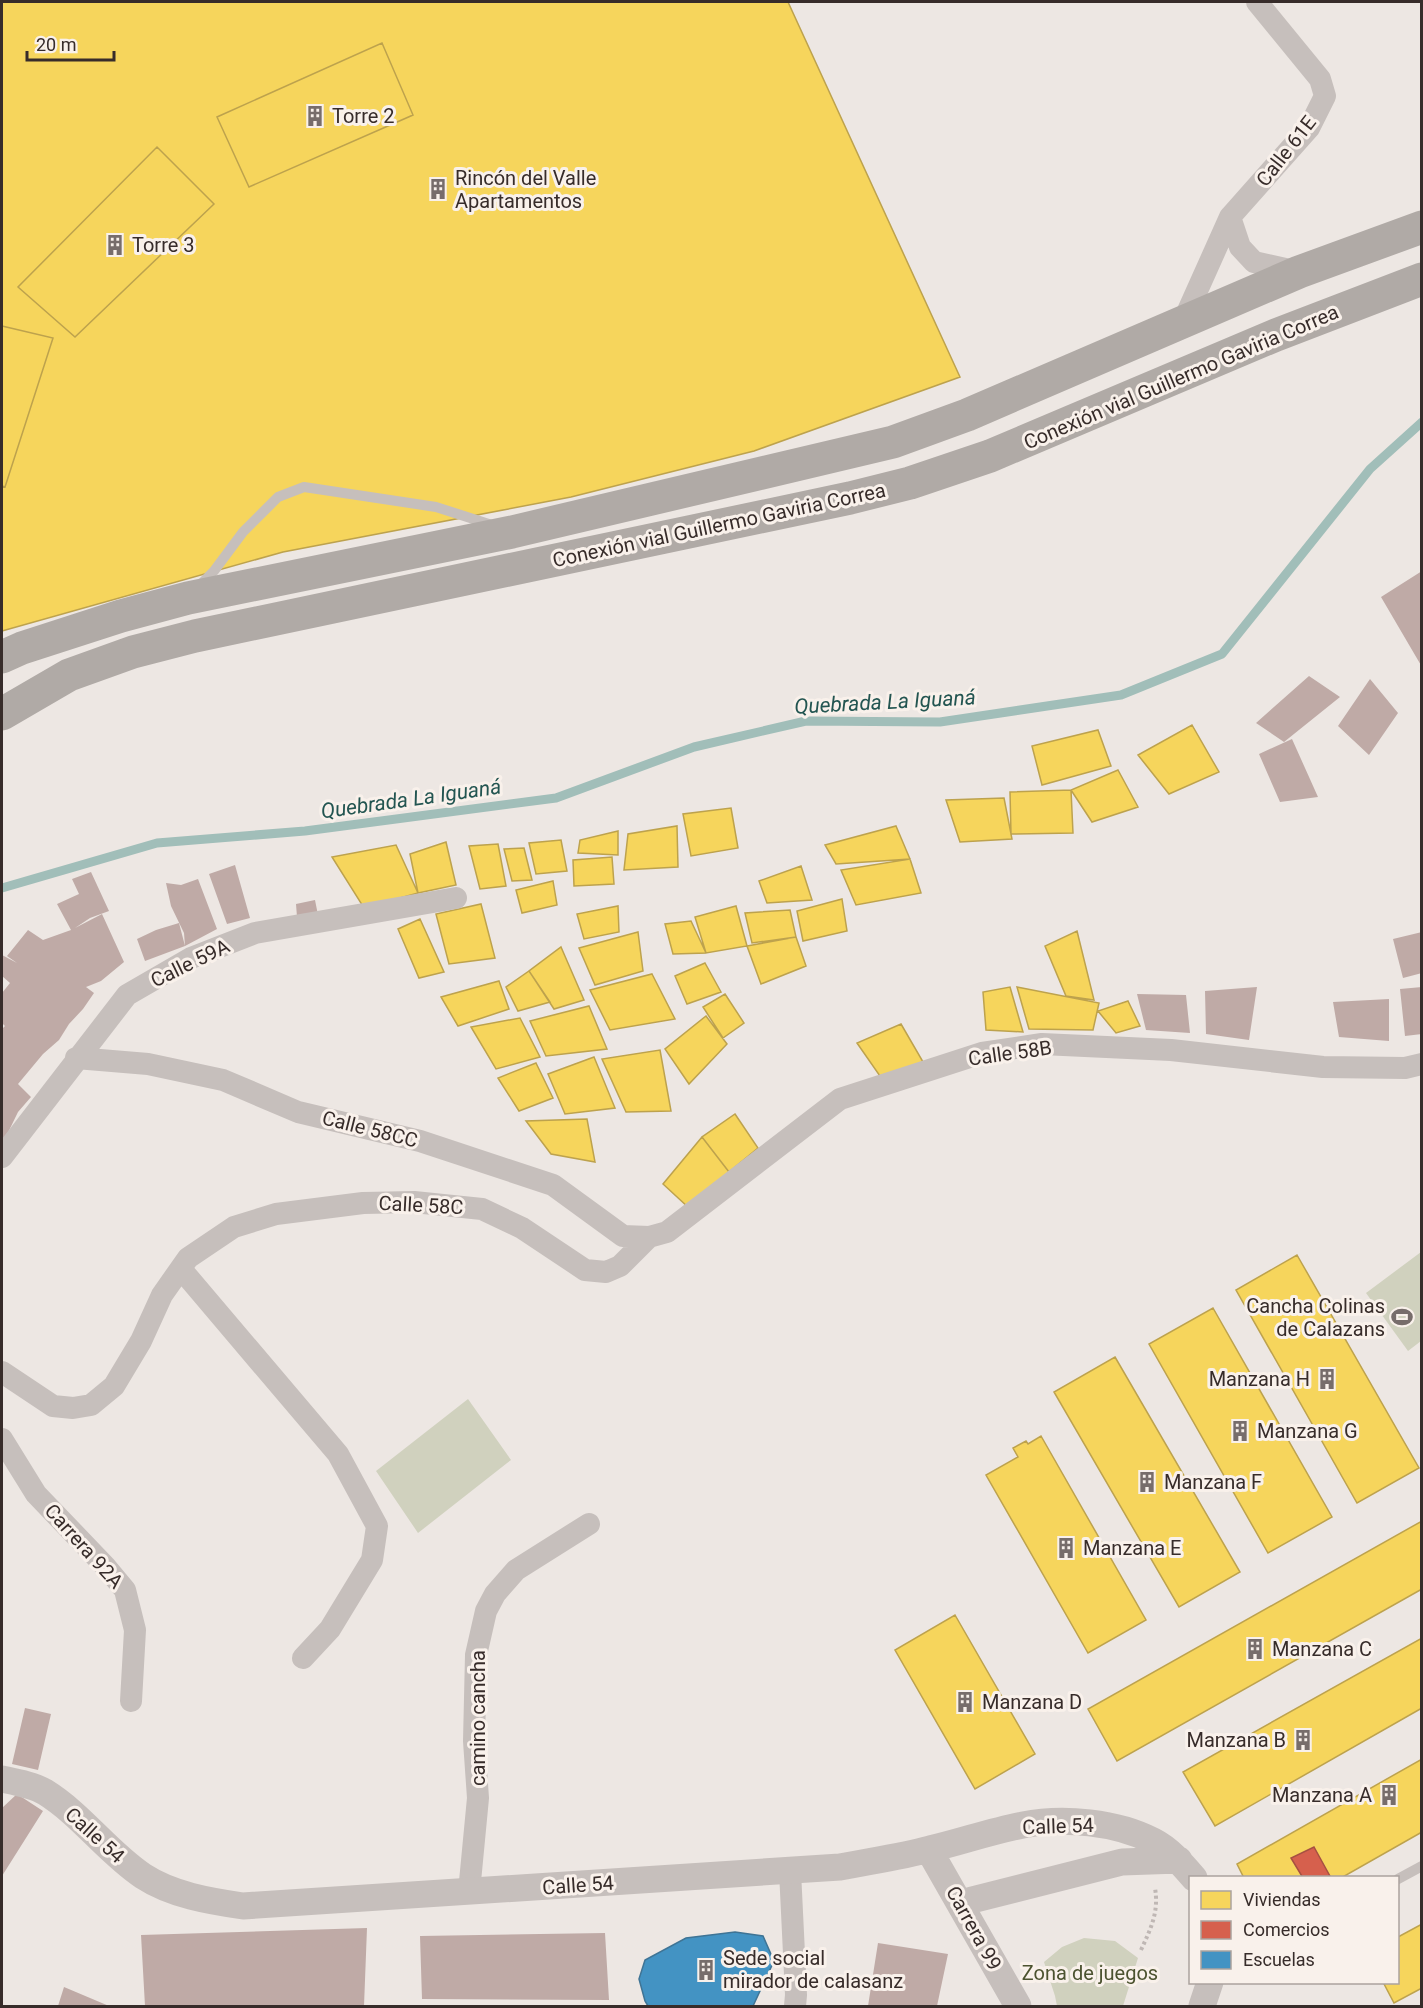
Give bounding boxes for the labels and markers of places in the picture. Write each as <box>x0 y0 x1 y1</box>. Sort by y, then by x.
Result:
building icon: Torre 2 <box>303 104 327 128</box>
place label: Torre 2 <box>332 104 395 128</box>
place label: Rincón del Valle Apartamentos <box>455 166 596 213</box>
building icon: Rincón del Valle Apartamentos <box>426 177 450 201</box>
building icon: Torre 3 <box>103 233 127 257</box>
place label: Torre 3 <box>132 233 195 257</box>
place label: Cancha Colinas de Calazans <box>1246 1294 1385 1341</box>
sports icon: Cancha Colinas de Calazans <box>1390 1305 1414 1329</box>
place label: Manzana H <box>1209 1367 1310 1391</box>
building icon: Manzana H <box>1315 1367 1339 1391</box>
building icon: Manzana G <box>1228 1419 1252 1443</box>
place label: Manzana G <box>1257 1419 1358 1443</box>
building icon: Manzana F <box>1135 1470 1159 1494</box>
place label: Manzana F <box>1164 1470 1262 1494</box>
building icon: Manzana E <box>1054 1536 1078 1560</box>
place label: Manzana E <box>1083 1536 1181 1560</box>
building icon: Manzana C <box>1243 1637 1267 1661</box>
place label: Manzana C <box>1272 1637 1372 1661</box>
building icon: Manzana D <box>953 1690 977 1714</box>
place label: Manzana D <box>982 1690 1082 1714</box>
place label: Manzana B <box>1186 1728 1286 1752</box>
building icon: Manzana B <box>1291 1728 1315 1752</box>
place label: Manzana A <box>1272 1783 1372 1807</box>
building icon: Manzana A <box>1377 1783 1401 1807</box>
place label: Sede social mirador de calasanz <box>723 1946 903 1993</box>
building icon: Sede social mirador de calasanz <box>694 1958 718 1982</box>

